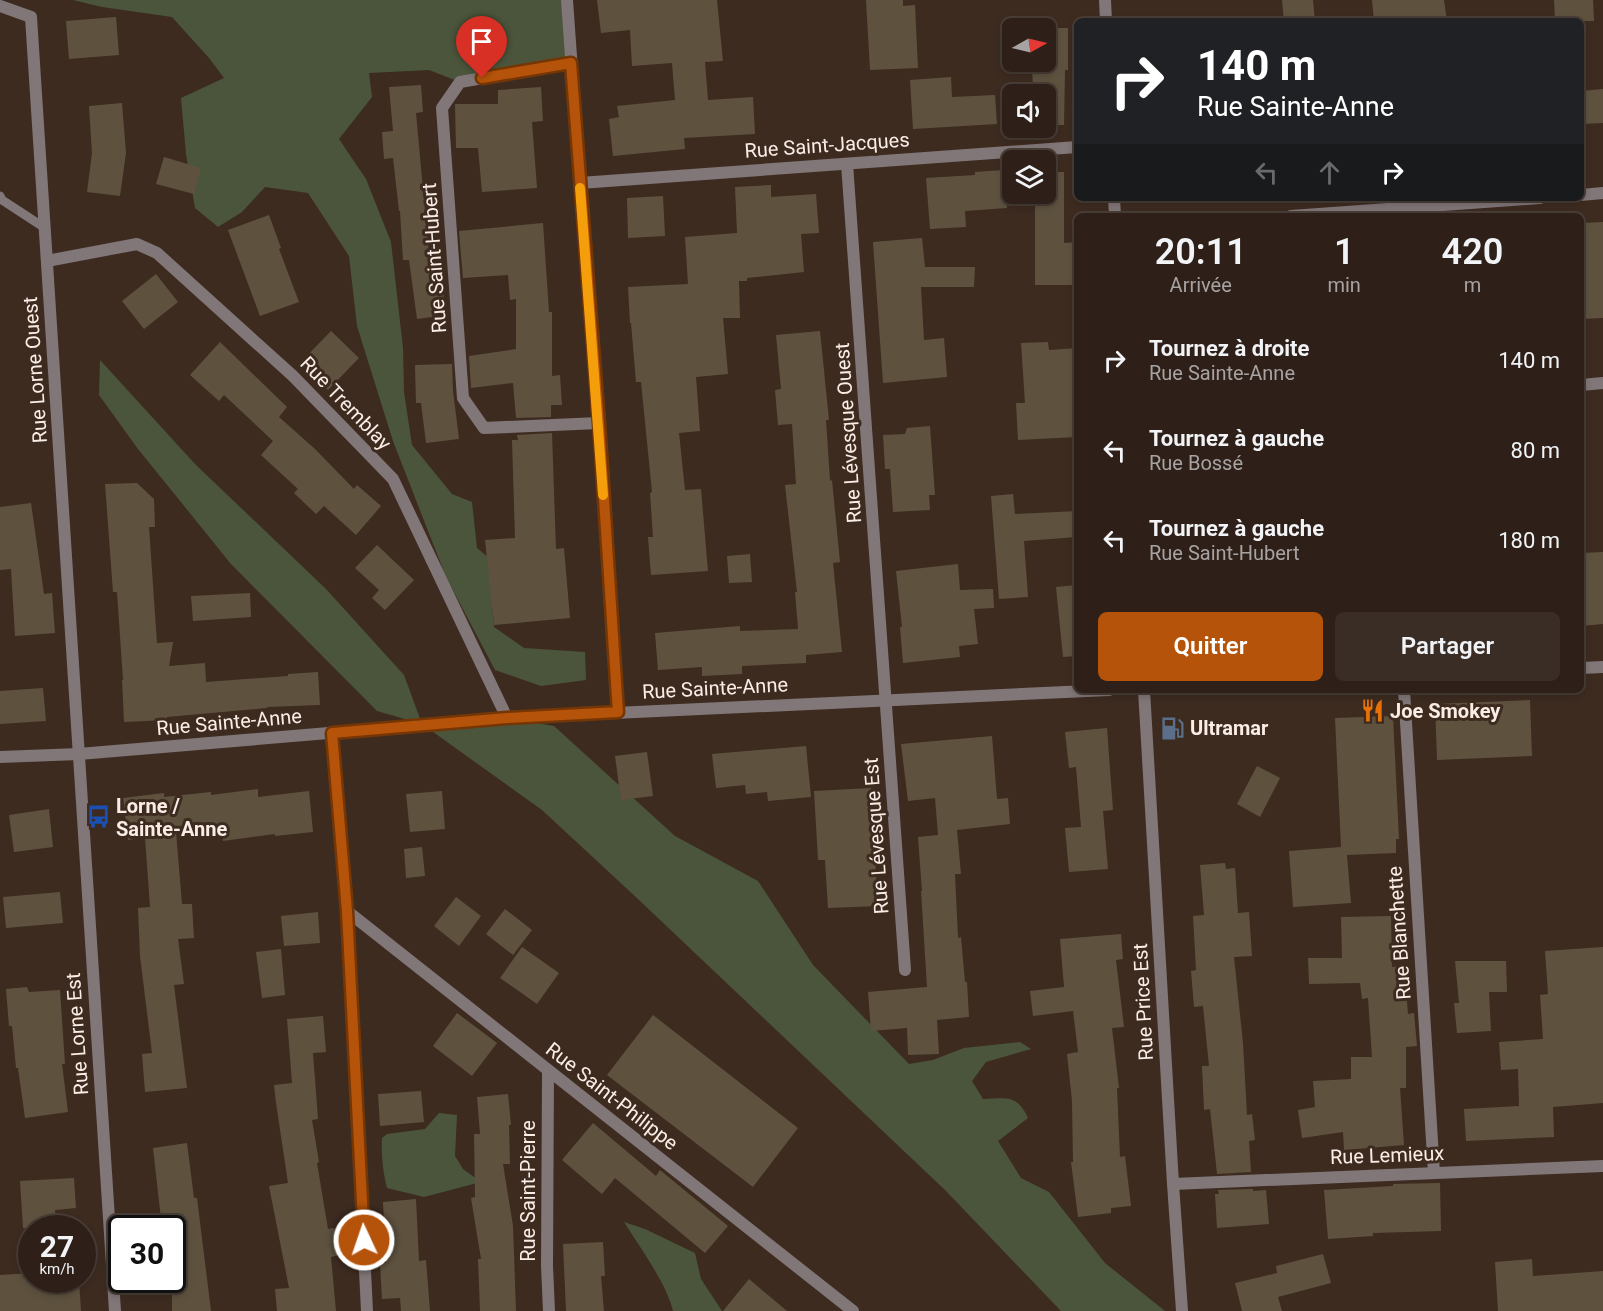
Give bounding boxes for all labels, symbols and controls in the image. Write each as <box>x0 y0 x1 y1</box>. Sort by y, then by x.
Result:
pin <box>456 16 507 78</box>
north arrow <box>1002 18 1056 72</box>
map controls <box>1002 18 1056 204</box>
icon: arrive <box>465 25 498 58</box>
text: 140 m <box>1197 41 1316 90</box>
icon: right <box>1098 42 1176 120</box>
button: sound <box>1002 84 1056 138</box>
text: Rue Sainte-Anne <box>1197 91 1394 123</box>
street label: Rue Saint-Jacques <box>744 127 910 163</box>
button: layers <box>1002 150 1056 204</box>
icon: left <box>1250 156 1283 189</box>
icon: ahead <box>1313 156 1346 189</box>
icon: right <box>1376 156 1409 189</box>
street label: Rue Saint-Hubert <box>417 182 451 334</box>
text: 20:11 <box>1155 231 1247 273</box>
text: 1 <box>1334 231 1354 273</box>
text: 420 <box>1442 231 1503 273</box>
text: Arrivée <box>1170 273 1232 297</box>
text: min <box>1327 273 1361 297</box>
text: m <box>1464 273 1481 297</box>
street label: Rue Lorne Ouest <box>18 296 52 444</box>
text: Tournez à droite <box>1149 336 1309 361</box>
street label: Rue Lévesque Ouest <box>830 342 866 524</box>
icon: right <box>1098 344 1131 377</box>
text: 140 m <box>1498 348 1560 373</box>
street label: Rue Tremblay <box>295 351 397 455</box>
text: Rue Sainte-Anne <box>1149 361 1295 385</box>
text: Tournez à gauche <box>1149 426 1324 451</box>
icon: left <box>1098 434 1131 467</box>
text: 80 m <box>1511 438 1560 463</box>
text: Rue Bossé <box>1149 451 1243 475</box>
text: Tournez à gauche <box>1149 516 1324 541</box>
icon: left <box>1098 524 1131 557</box>
text: 180 m <box>1498 528 1560 553</box>
text: Rue Saint-Hubert <box>1149 541 1300 565</box>
button: Quitter <box>1098 612 1323 681</box>
button: Partager <box>1335 612 1560 681</box>
street label: Rue Sainte-Anne <box>641 672 789 704</box>
restaurant icon: Joe Smokey <box>1359 698 1385 724</box>
place label: Joe Smokey <box>1390 699 1501 723</box>
street label: Rue Sainte-Anne <box>155 704 303 740</box>
fuel station icon: Ultramar <box>1159 715 1185 741</box>
place label: Ultramar <box>1190 716 1269 740</box>
street label: Rue Lévesque Est <box>859 757 893 915</box>
place label: Lorne / Sainte-Anne <box>116 794 228 841</box>
bus stop icon: Lorne / Sainte-Anne <box>85 804 111 830</box>
street label: Rue Blanchette <box>1382 865 1416 1001</box>
street label: Rue Price Est <box>1128 943 1158 1061</box>
street label: Rue Lorne Est <box>61 972 93 1096</box>
street label: Rue Saint-Philippe <box>541 1037 683 1155</box>
street label: Rue Saint-Pierre <box>516 1120 540 1262</box>
street label: Rue Lemieux <box>1329 1141 1445 1169</box>
position arrow <box>332 1208 396 1272</box>
speed limit sign: 30 <box>108 1215 186 1293</box>
text: 27 <box>40 1229 74 1264</box>
text: km/h <box>39 1260 75 1278</box>

